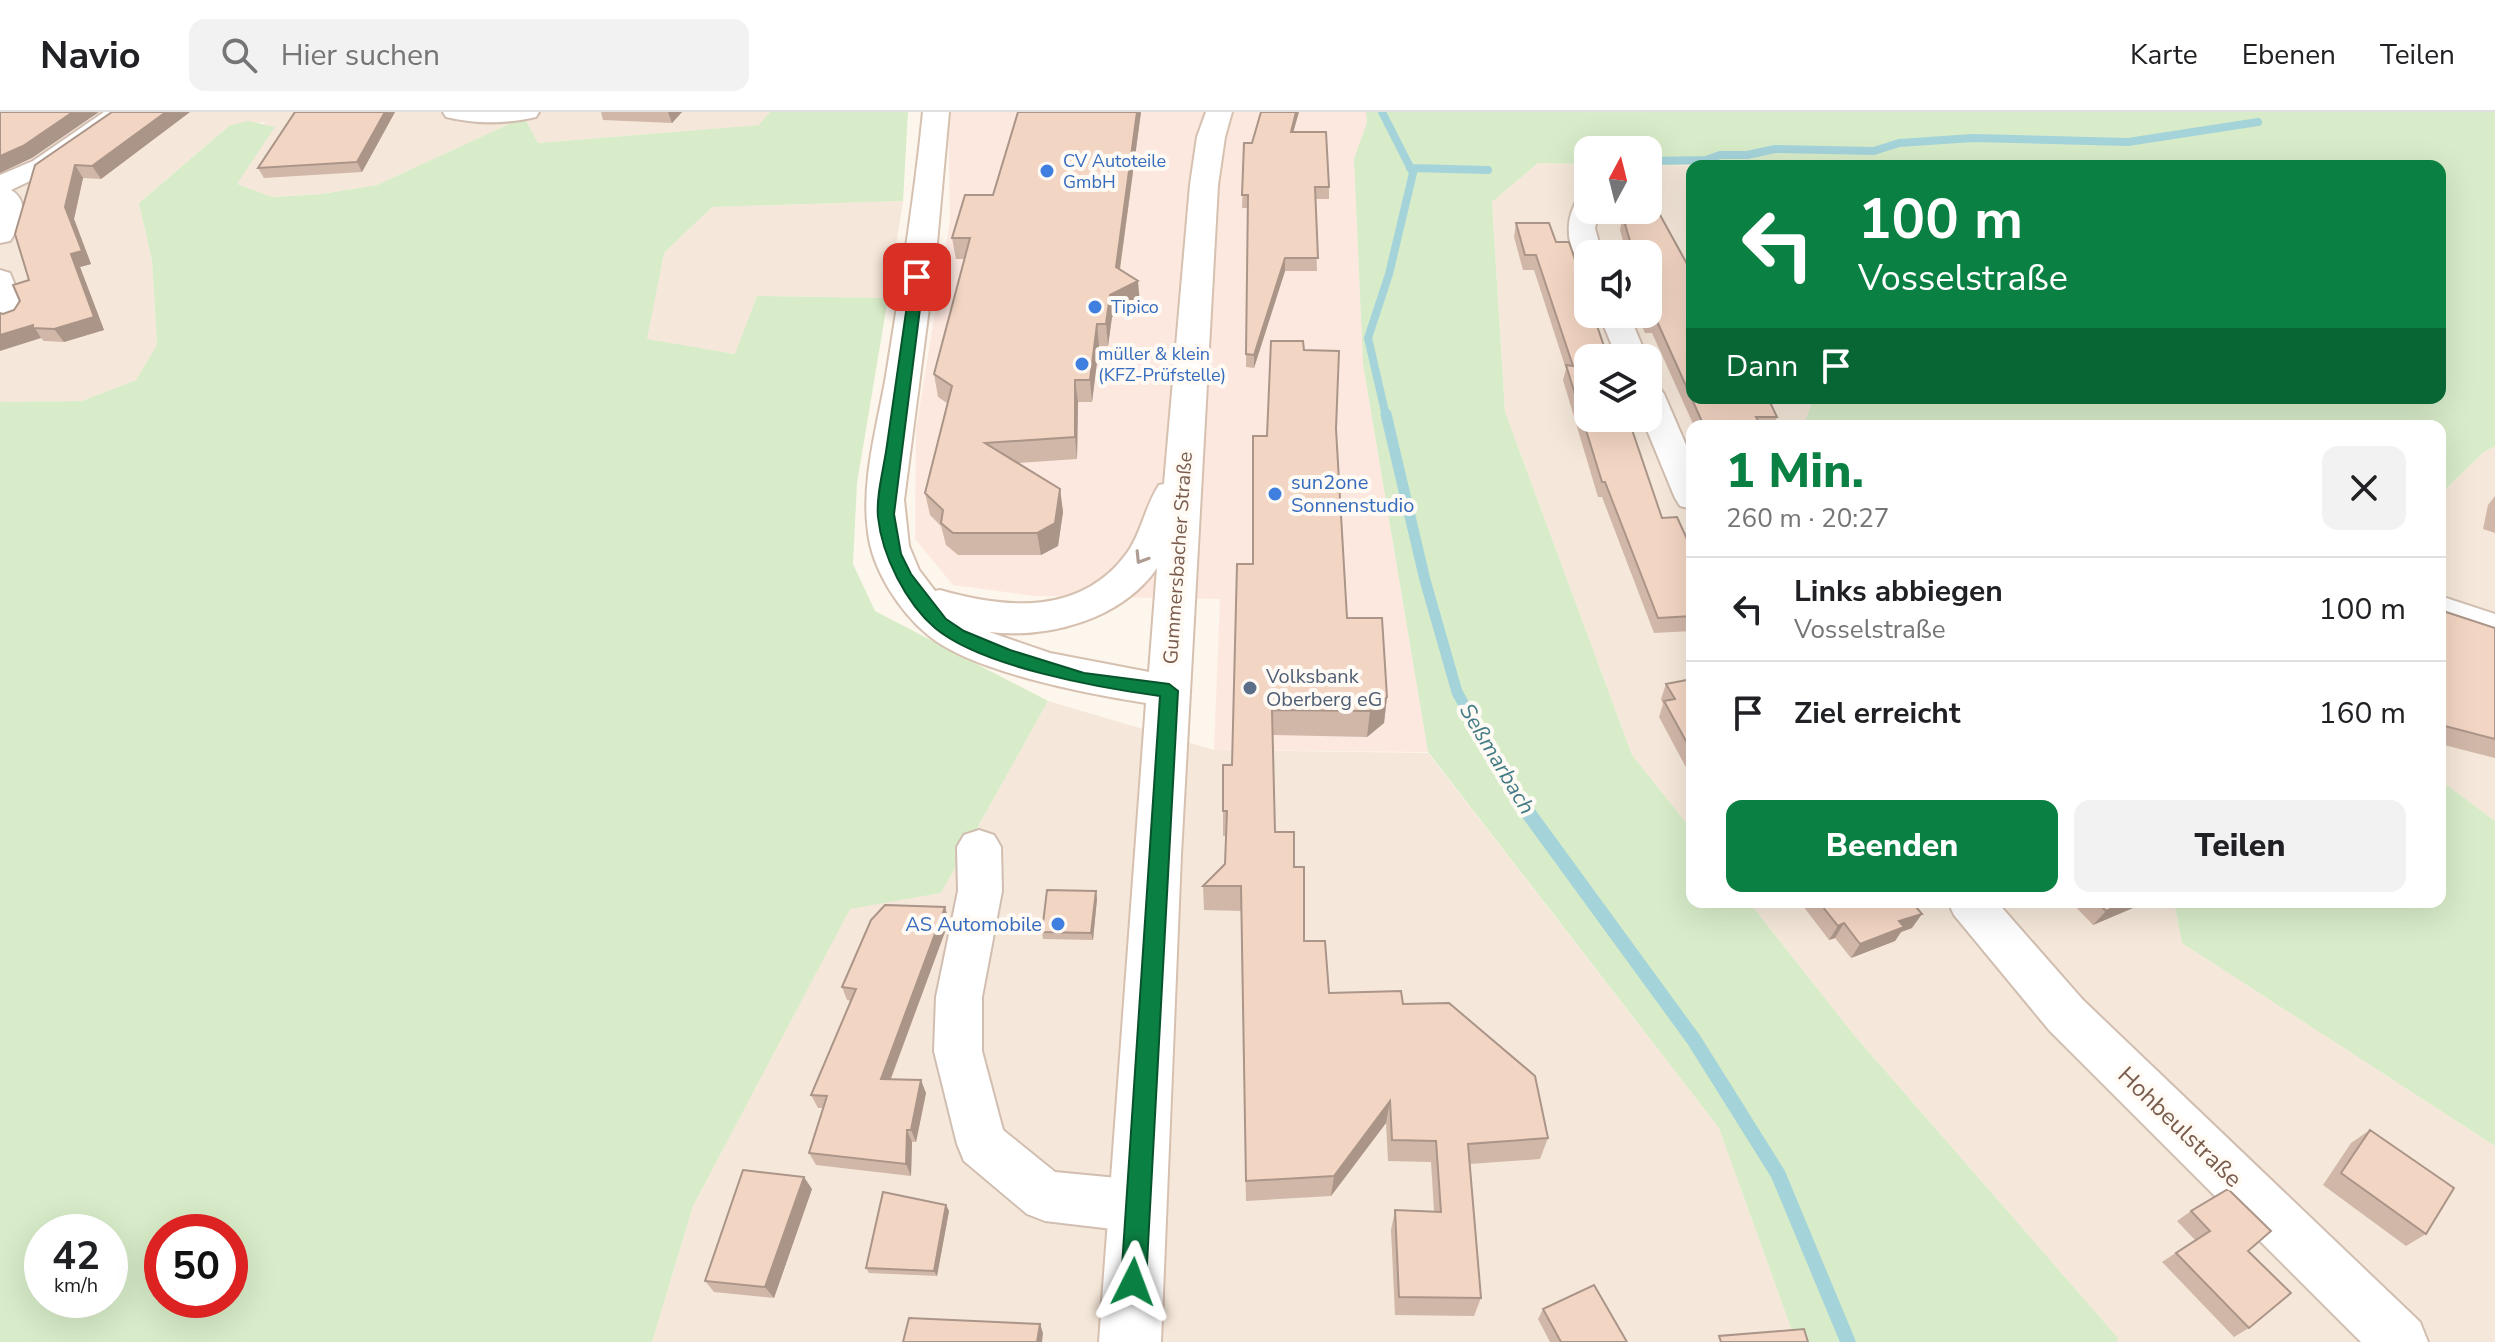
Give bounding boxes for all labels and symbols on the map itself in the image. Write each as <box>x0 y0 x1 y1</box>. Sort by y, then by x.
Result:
north arrow <box>1574 136 1662 224</box>
place label: CV Autoteile GmbH <box>1063 149 1166 194</box>
marker: CV Autoteile GmbH <box>1038 162 1056 180</box>
pin <box>883 243 951 311</box>
place label: Tipico <box>1111 295 1159 319</box>
marker: Tipico <box>1086 298 1104 316</box>
place label: müller & klein (KFZ-Prüfstelle) <box>1098 342 1226 387</box>
marker: müller & klein (KFZ-Prüfstelle) <box>1073 355 1091 373</box>
street label: Gummersbacher Straße <box>1157 451 1199 665</box>
place label: sun2one Sonnenstudio <box>1291 469 1414 519</box>
marker: sun2one Sonnenstudio <box>1266 485 1284 503</box>
one-way arrow <box>1136 549 1151 564</box>
place label: Volksbank Oberberg eG <box>1265 663 1382 713</box>
marker: Volksbank Oberberg eG <box>1241 679 1259 697</box>
water label: Seßmarbach <box>1452 698 1542 820</box>
place label: AS Automobile <box>905 911 1042 938</box>
marker: AS Automobile <box>1049 915 1067 933</box>
street label: Hohbeulstraße <box>2111 1060 2249 1194</box>
speed limit sign: 50 <box>144 1214 248 1318</box>
position arrow <box>1091 1240 1175 1324</box>

